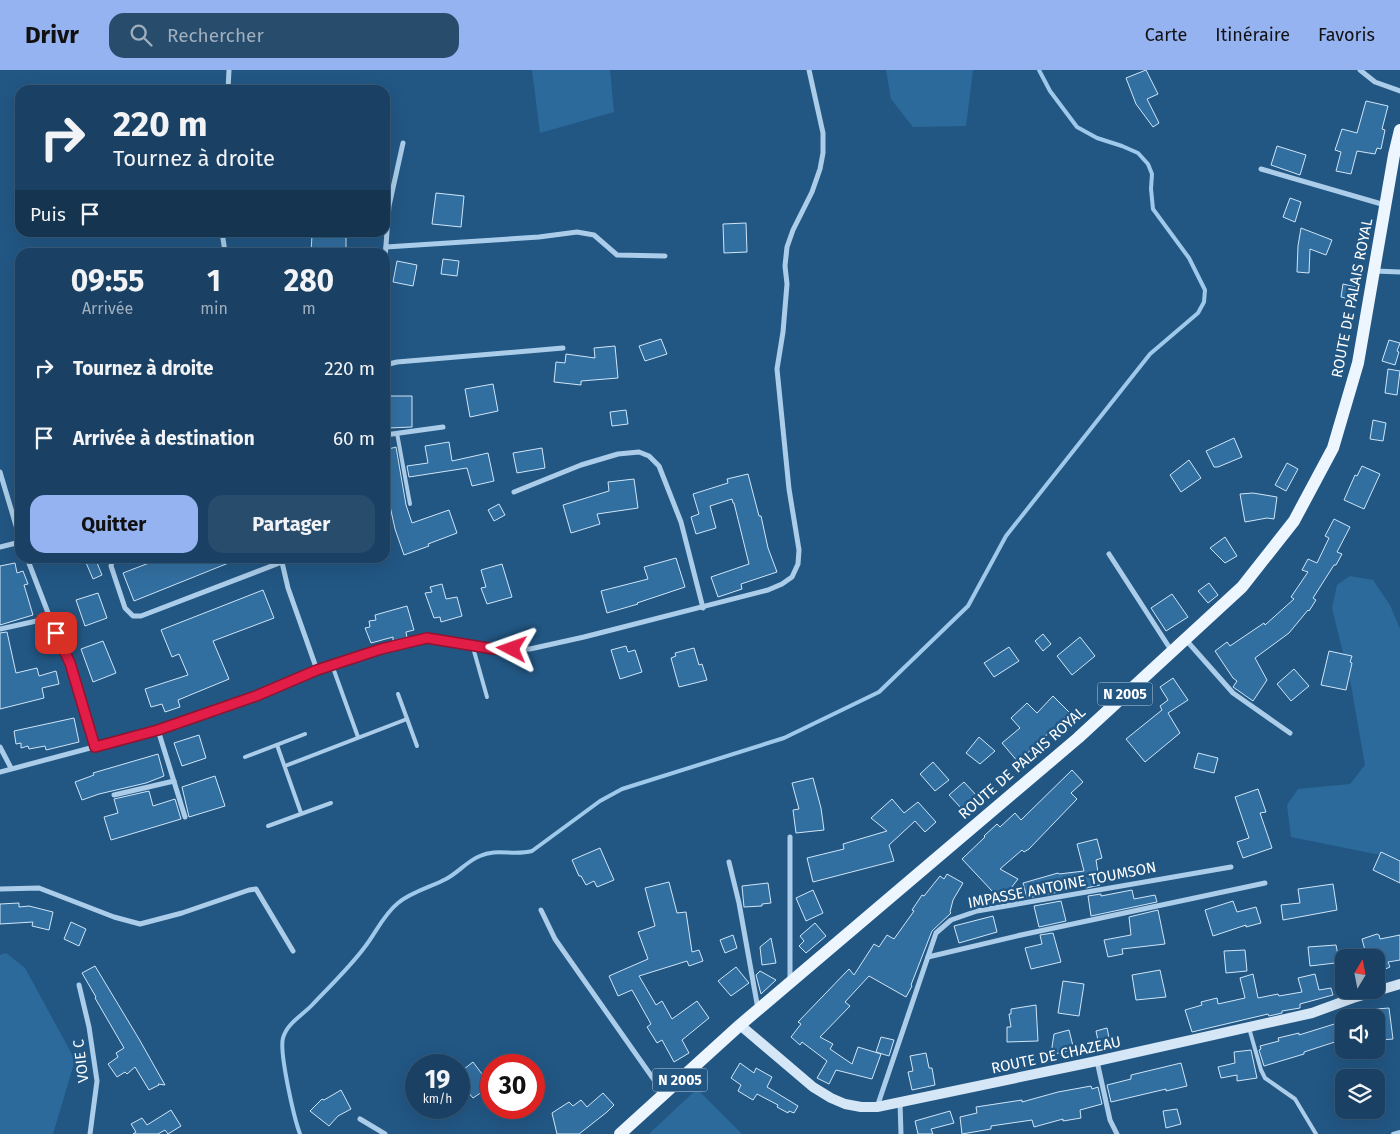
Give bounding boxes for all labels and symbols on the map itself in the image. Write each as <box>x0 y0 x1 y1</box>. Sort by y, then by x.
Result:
street label: ROUTE DE PALAIS ROYAL <box>1328 216 1376 379</box>
pin <box>35 612 77 654</box>
position arrow <box>485 622 537 674</box>
road number: N 2005 <box>1098 682 1152 706</box>
street label: ROUTE DE PALAIS ROYAL <box>955 703 1089 823</box>
street label: IMPASSE ANTOINE TOUMSON <box>966 858 1158 912</box>
north arrow <box>1335 949 1385 999</box>
street label: ROUTE DE CHAZEAU <box>990 1032 1122 1078</box>
street label: VOIE C <box>69 1038 93 1084</box>
speed limit sign: 30 <box>480 1054 545 1119</box>
road number: N 2005 <box>652 1068 708 1092</box>

